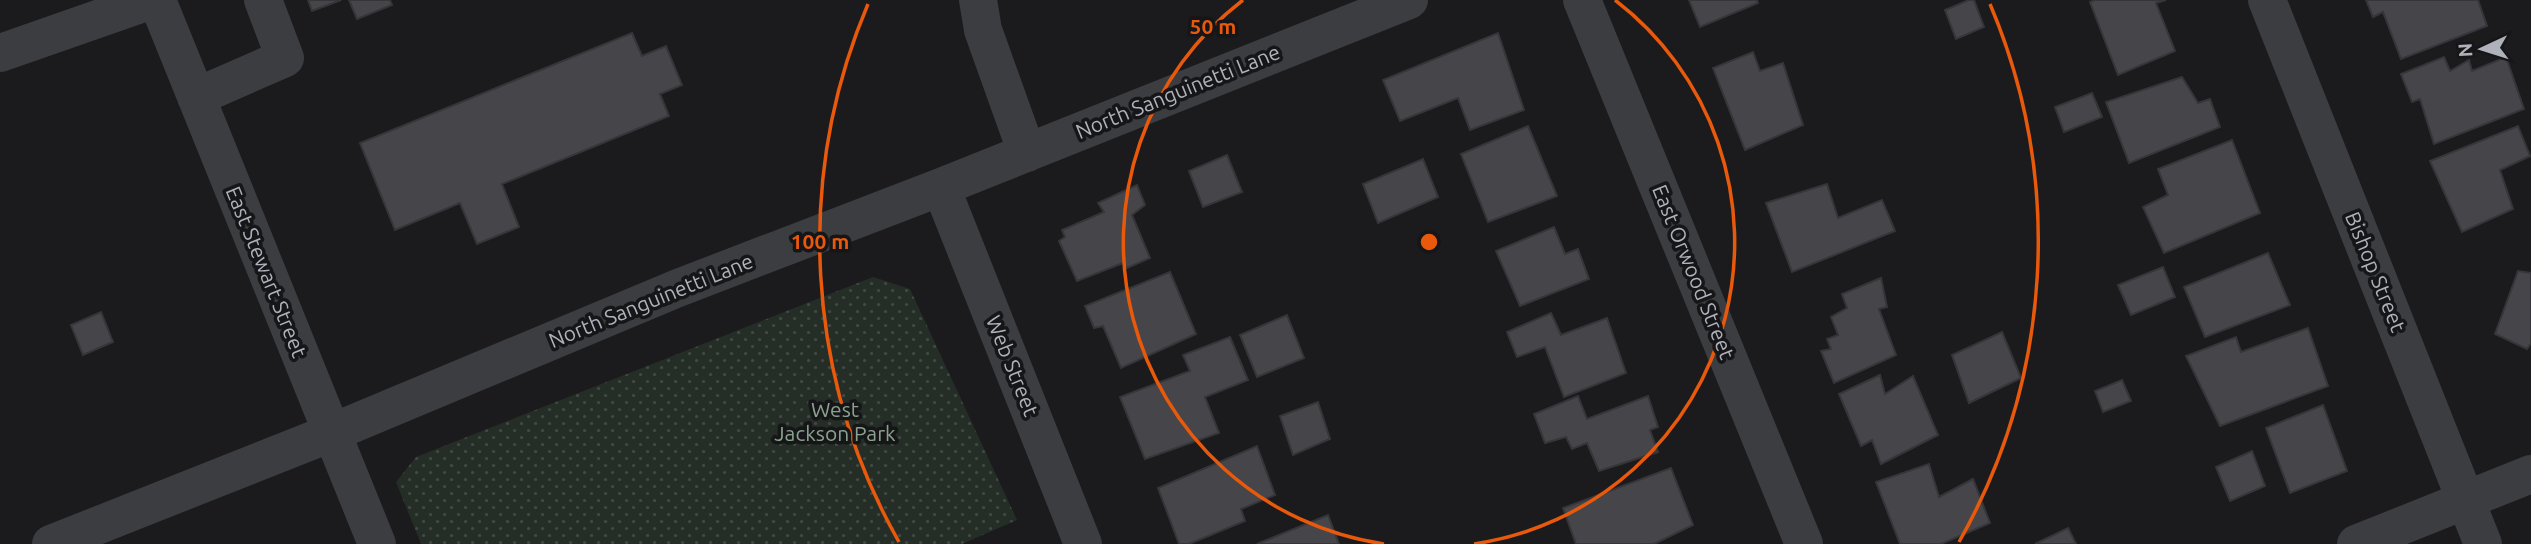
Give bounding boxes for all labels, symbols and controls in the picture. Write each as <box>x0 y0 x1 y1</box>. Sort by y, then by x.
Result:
text: 50 m <box>1190 14 1236 38</box>
north arrow <box>2447 14 2517 84</box>
street label: North Sanguinetti Lane <box>1072 39 1283 143</box>
text: N <box>2454 42 2477 58</box>
street label: East Orwood Street <box>1648 181 1740 362</box>
street label: East Stewart Street <box>222 183 312 361</box>
street label: Bishop Street <box>2341 208 2411 335</box>
text: 100 m <box>791 229 849 253</box>
centre of rings <box>1417 230 1441 254</box>
street label: North Sanguinetti Lane <box>545 248 756 352</box>
street label: Web Street <box>982 312 1044 419</box>
park label: West Jackson Park <box>774 397 896 445</box>

